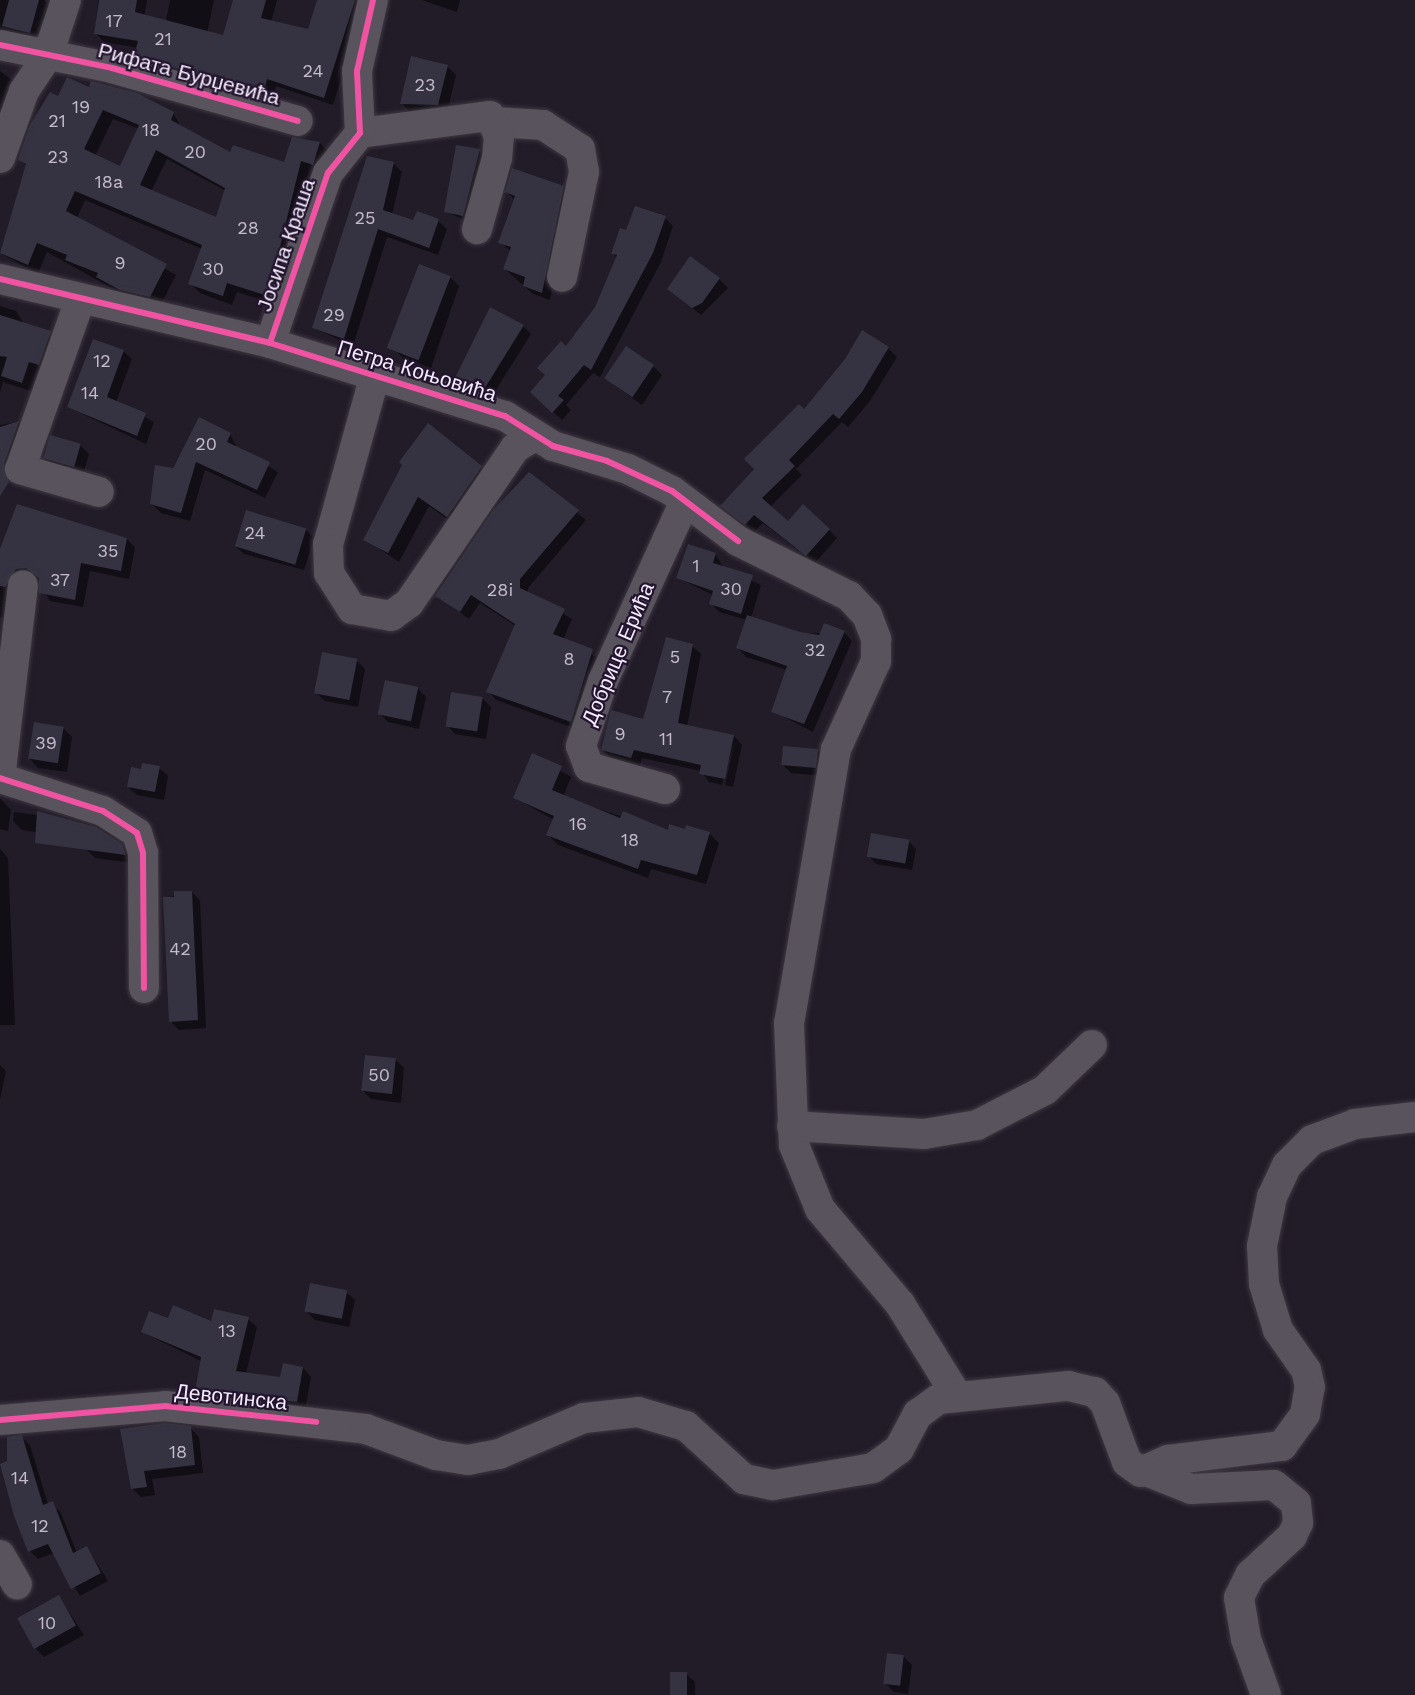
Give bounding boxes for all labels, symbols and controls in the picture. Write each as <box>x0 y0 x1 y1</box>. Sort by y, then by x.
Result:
house number: 17 <box>105 10 123 32</box>
house number: 21 <box>154 28 172 50</box>
street label: Рифата Бурџевића <box>95 38 283 110</box>
house number: 24 <box>303 60 323 82</box>
house number: 23 <box>415 74 435 96</box>
house number: 19 <box>72 96 90 118</box>
house number: 21 <box>48 110 66 132</box>
house number: 18 <box>142 119 160 141</box>
house number: 20 <box>184 141 206 163</box>
house number: 23 <box>48 146 68 168</box>
house number: 18a <box>95 171 123 193</box>
street label: Јосипа Краша <box>252 175 320 315</box>
house number: 25 <box>355 207 375 229</box>
house number: 28 <box>237 217 259 239</box>
house number: 9 <box>114 252 126 274</box>
house number: 30 <box>202 258 224 280</box>
house number: 29 <box>323 304 345 326</box>
street label: Петра Коњовића <box>334 335 500 407</box>
house number: 12 <box>93 350 111 372</box>
house number: 14 <box>81 382 99 404</box>
house number: 20 <box>195 433 217 455</box>
house number: 24 <box>245 522 265 544</box>
house number: 35 <box>98 540 118 562</box>
house number: 1 <box>692 555 700 577</box>
house number: 37 <box>50 569 70 591</box>
house number: 30 <box>720 578 742 600</box>
house number: 28i <box>487 579 513 601</box>
street label: Добрице Ерића <box>577 579 659 729</box>
house number: 32 <box>805 639 825 661</box>
house number: 5 <box>670 646 680 668</box>
house number: 8 <box>563 648 575 670</box>
house number: 7 <box>662 686 672 708</box>
house number: 9 <box>614 723 626 745</box>
house number: 11 <box>659 728 673 750</box>
house number: 39 <box>35 732 57 754</box>
house number: 16 <box>569 813 587 835</box>
house number: 18 <box>621 829 639 851</box>
house number: 42 <box>169 938 191 960</box>
house number: 50 <box>368 1064 390 1086</box>
house number: 13 <box>218 1320 236 1342</box>
street label: Девотинска <box>174 1379 288 1415</box>
house number: 18 <box>169 1441 187 1463</box>
house number: 14 <box>11 1467 29 1489</box>
house number: 12 <box>31 1515 49 1537</box>
house number: 10 <box>38 1612 56 1634</box>

